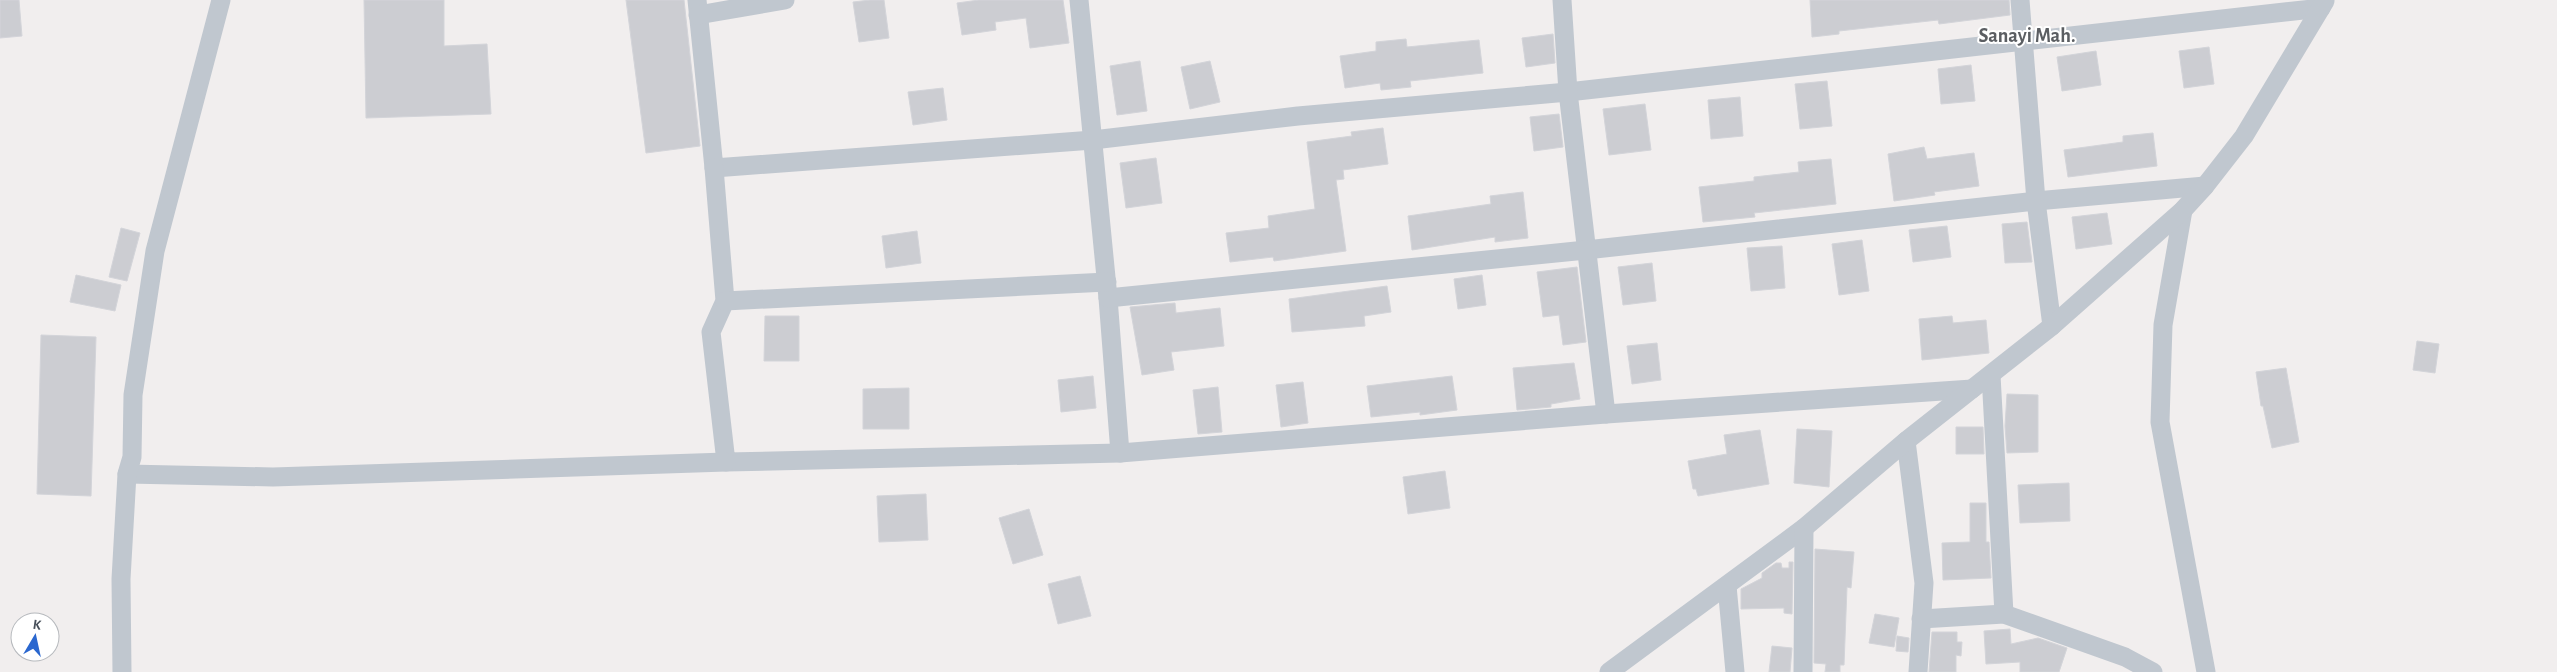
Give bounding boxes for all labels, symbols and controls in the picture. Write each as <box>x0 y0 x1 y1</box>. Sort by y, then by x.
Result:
district label: Sanayi Mah. <box>1979 26 2075 46</box>
north arrow <box>10 612 60 662</box>
text: K <box>32 618 43 633</box>

